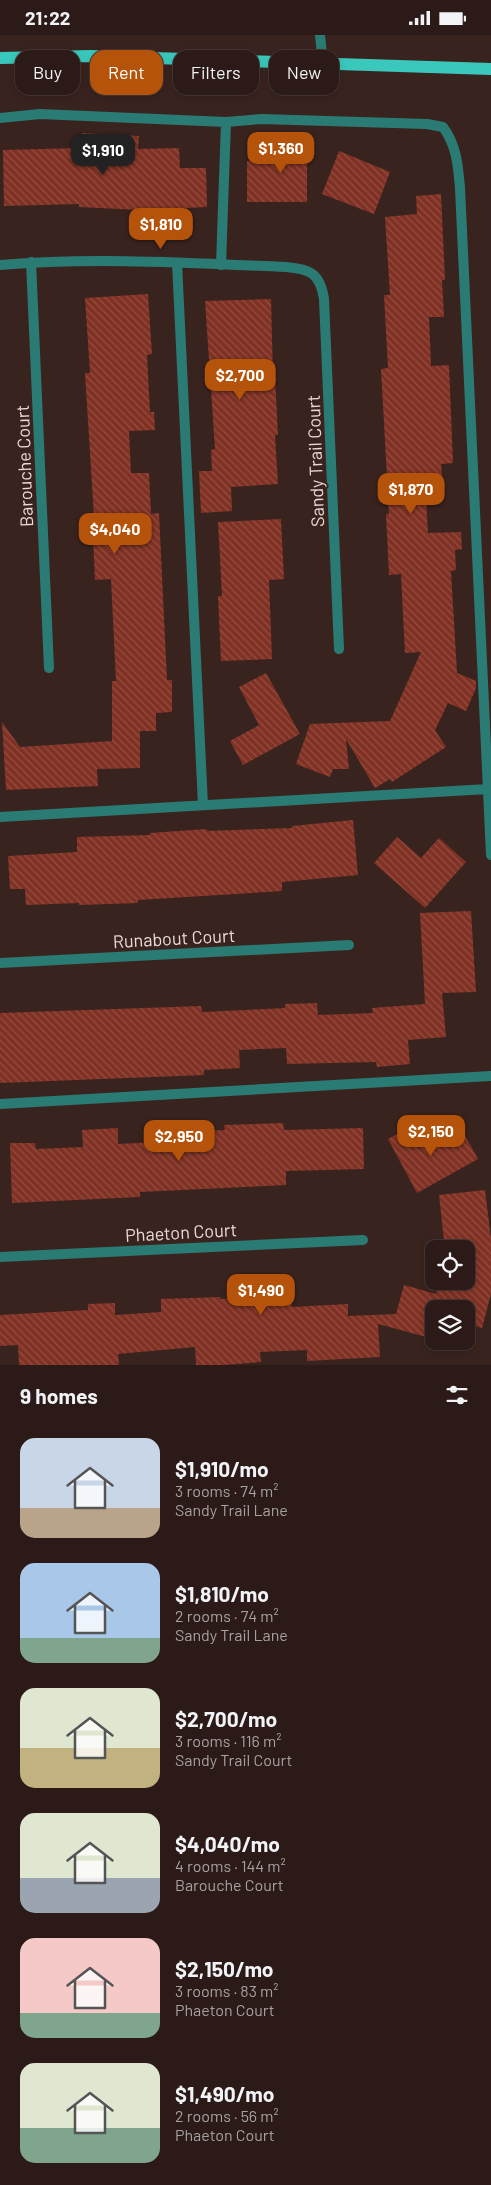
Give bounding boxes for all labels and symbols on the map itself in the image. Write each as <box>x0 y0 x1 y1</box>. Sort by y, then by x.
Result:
pin: $1,360 <box>240 131 322 174</box>
pin: $1,910 <box>62 133 144 176</box>
pin: $1,810 <box>120 207 202 250</box>
pin: $2,700 <box>199 359 281 401</box>
street label: Sandy Trail Court <box>302 395 328 527</box>
street label: Barouche Court <box>11 405 37 527</box>
pin: $1,870 <box>370 473 452 515</box>
pin: $4,040 <box>74 513 156 555</box>
street label: Runabout Court <box>112 924 236 952</box>
pin: $2,150 <box>390 1115 472 1157</box>
pin: $2,950 <box>138 1119 220 1162</box>
street label: Phaeton Court <box>124 1218 238 1246</box>
pin: $1,490 <box>220 1273 302 1316</box>

